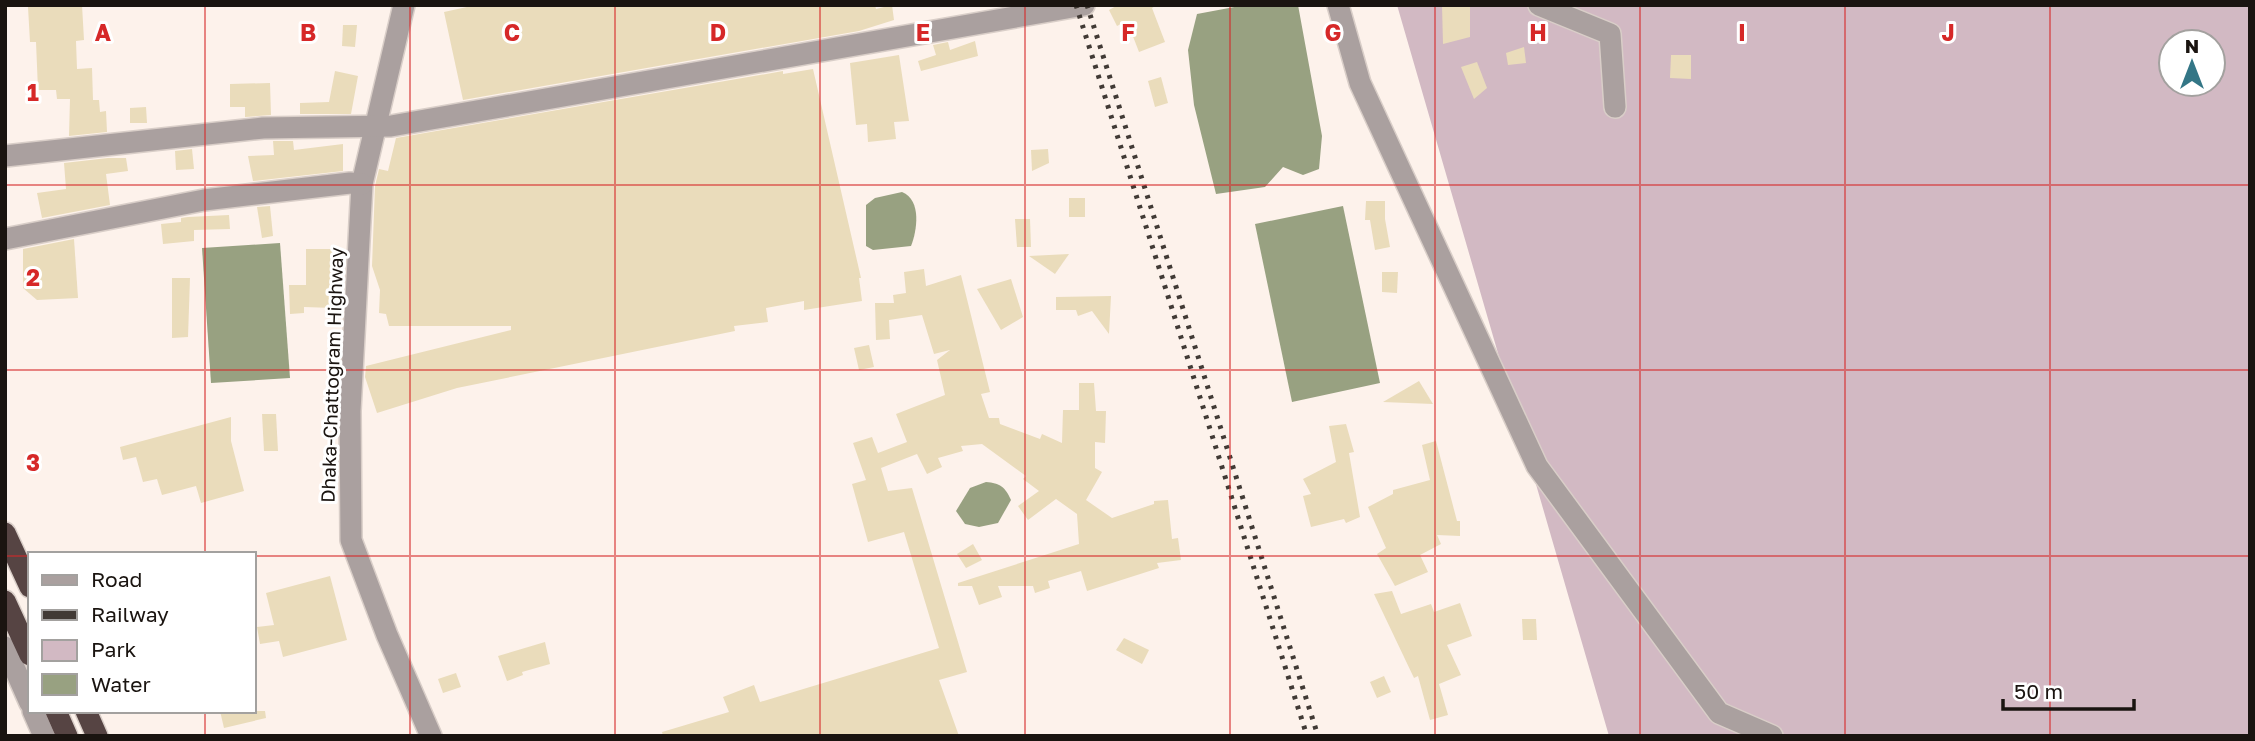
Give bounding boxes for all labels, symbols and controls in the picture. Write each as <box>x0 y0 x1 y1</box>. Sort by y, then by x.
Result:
text: A <box>95 18 112 46</box>
text: B <box>300 18 316 46</box>
text: C <box>504 18 520 46</box>
text: D <box>710 18 726 46</box>
text: E <box>916 18 930 46</box>
text: F <box>1121 18 1135 46</box>
text: G <box>1325 18 1341 46</box>
text: H <box>1529 18 1547 46</box>
text: I <box>1738 18 1746 46</box>
text: J <box>1941 18 1955 46</box>
north arrow <box>2157 28 2227 98</box>
text: N <box>2185 34 2199 57</box>
text: 1 <box>27 78 39 106</box>
street label: Dhaka-Chattogram Highway <box>316 246 347 503</box>
text: 2 <box>26 263 40 291</box>
text: 3 <box>26 448 40 476</box>
legend <box>28 552 256 713</box>
text: Road <box>91 566 142 592</box>
text: Railway <box>91 601 169 627</box>
text: Park <box>91 636 137 662</box>
scale bar <box>2003 668 2134 712</box>
text: Water <box>91 671 151 697</box>
text: 50 m <box>2014 678 2063 704</box>

